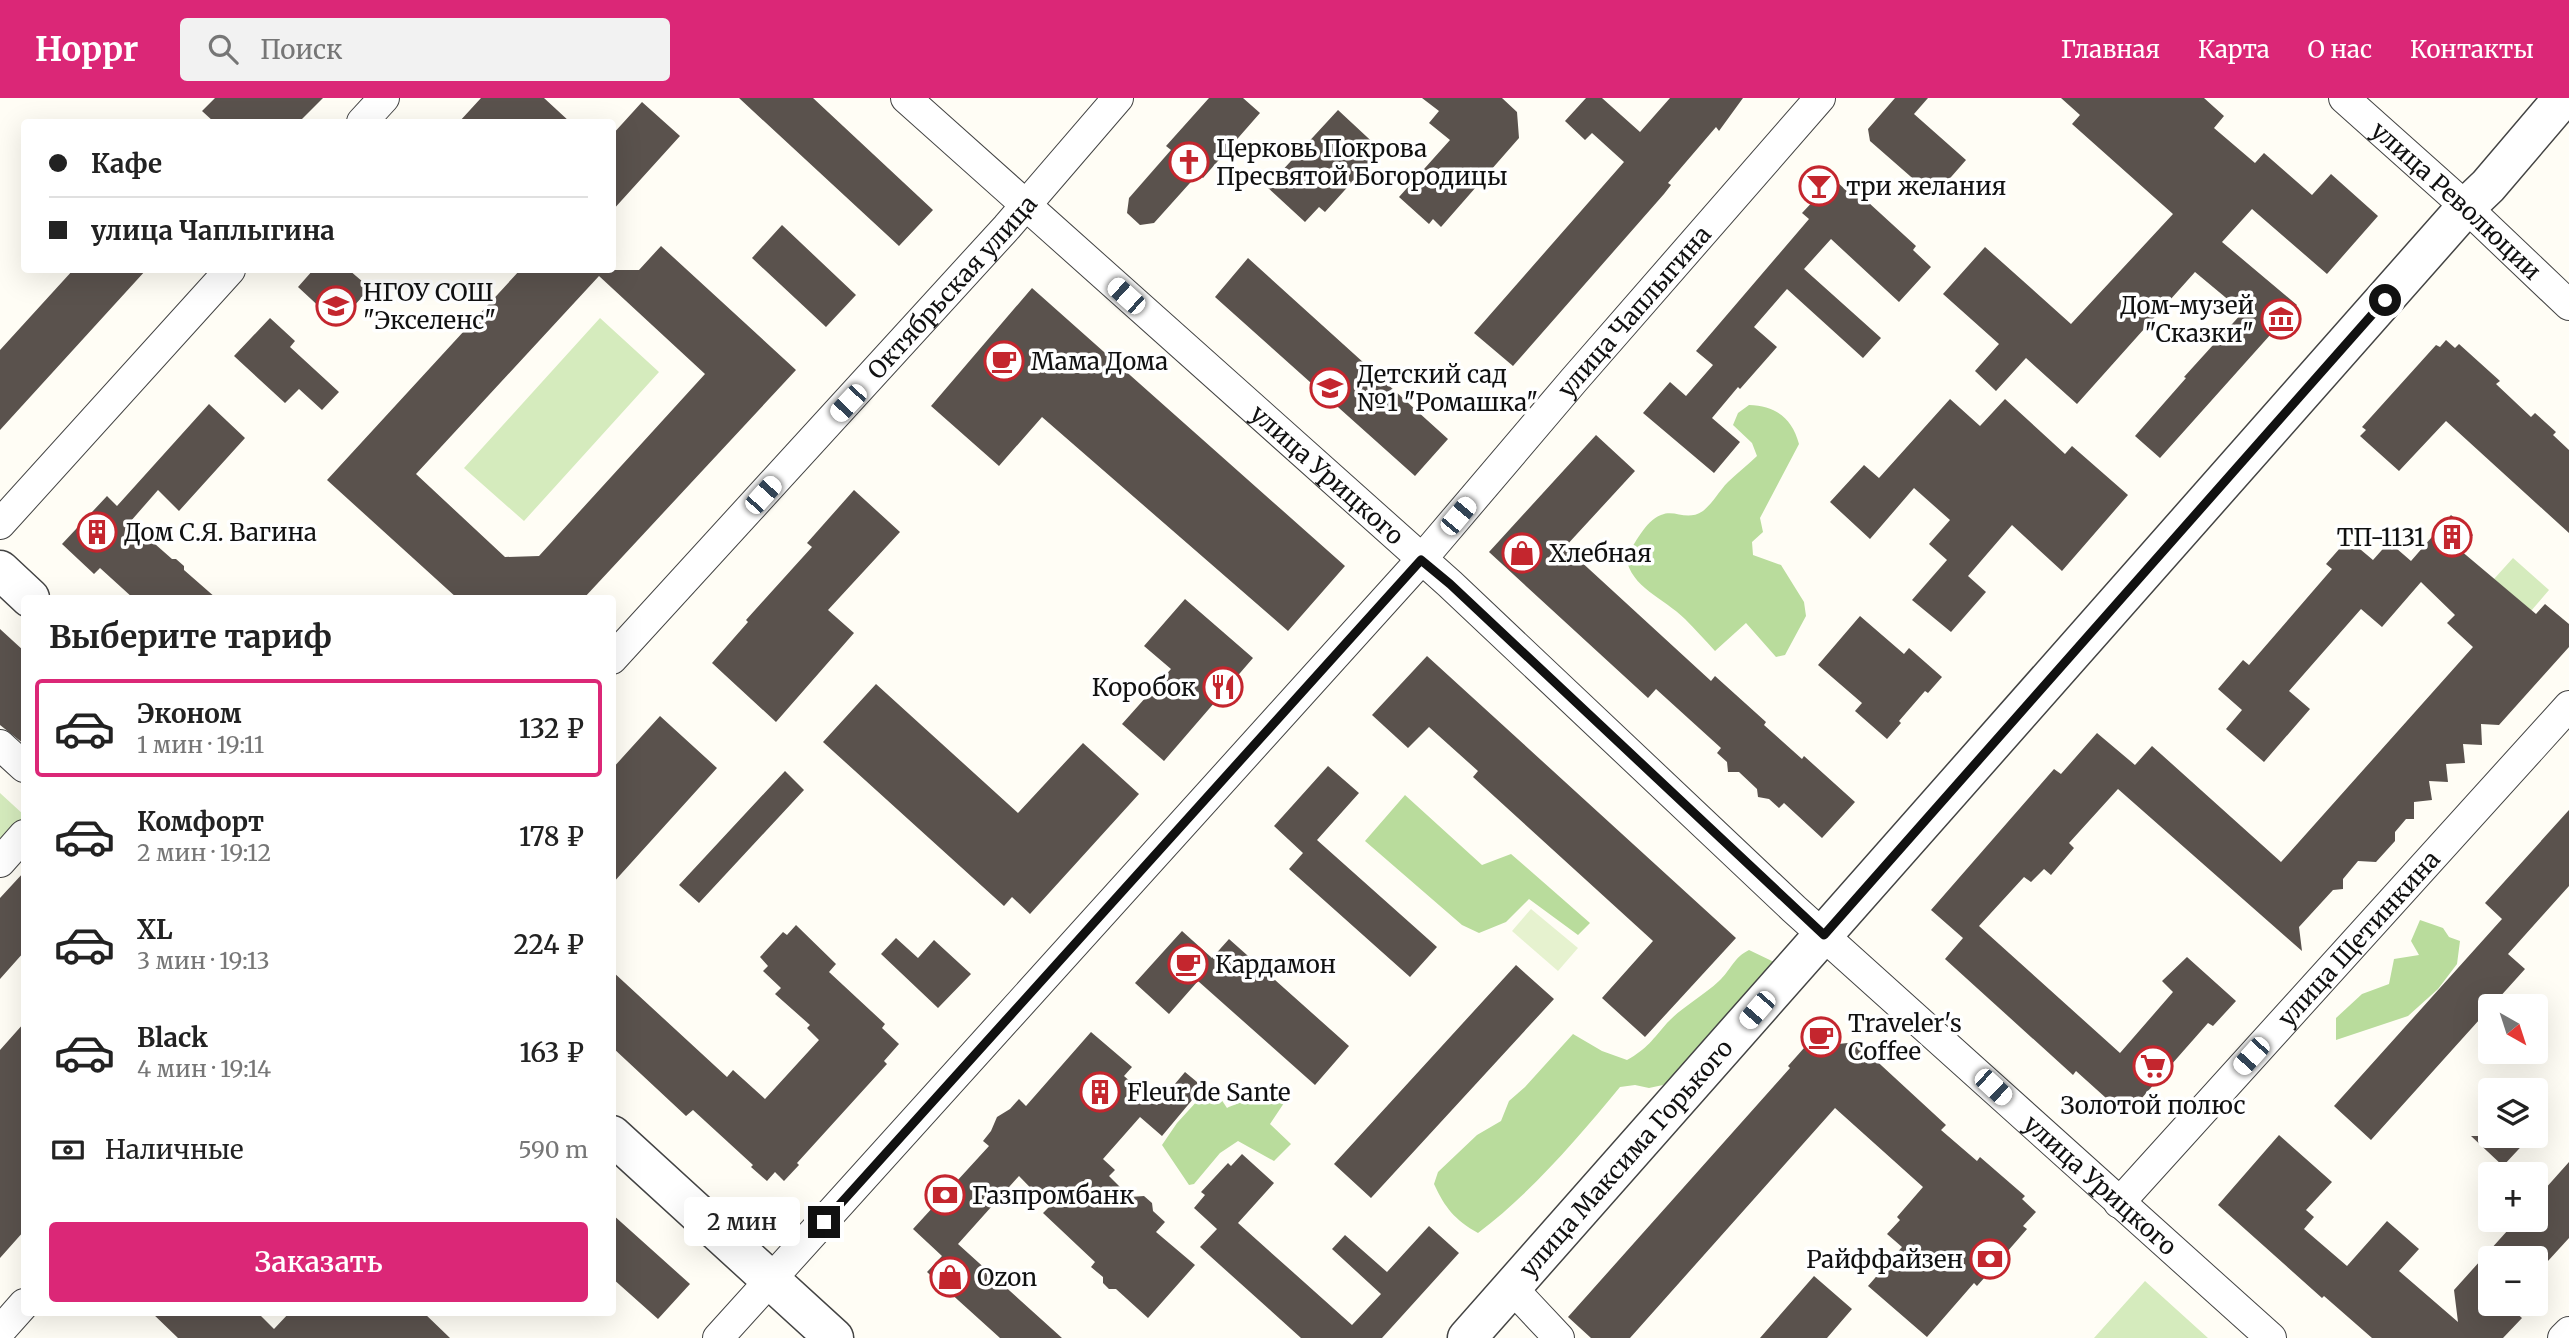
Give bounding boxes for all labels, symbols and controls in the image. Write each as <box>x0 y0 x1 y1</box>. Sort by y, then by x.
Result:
search box <box>180 18 670 81</box>
text: Hoppr <box>35 29 138 70</box>
icon: search <box>204 30 242 68</box>
text: Поиск <box>260 33 342 66</box>
text: Главная <box>2061 34 2160 65</box>
text: Карта <box>2198 34 2270 65</box>
text: О нас <box>2308 34 2372 65</box>
text: Контакты <box>2410 34 2534 65</box>
street label: улица Революции <box>2365 114 2548 286</box>
place label: Церковь Покрова Пресвятой Богородицы <box>1216 133 1508 192</box>
church icon: Церковь Покрова Пресвятой Богородицы <box>1168 141 1210 183</box>
text: Кафе <box>91 147 162 180</box>
bar icon: три желания <box>1798 165 1840 207</box>
place label: три желания <box>1846 171 2006 202</box>
street label: Октябрьская улица <box>860 188 1043 385</box>
text: улица Чаплыгина <box>91 214 335 247</box>
street label: улица Чаплыгина <box>1551 219 1717 404</box>
car <box>1104 274 1149 318</box>
place label: НГОУ СОШ "Экселенс" <box>363 277 496 336</box>
route start <box>2369 284 2401 316</box>
school or university icon: НГОУ СОШ "Экселенс" <box>315 285 357 327</box>
place label: Дом-музей "Сказки" <box>2120 290 2254 349</box>
museum icon: Дом-музей "Сказки" <box>2260 298 2302 340</box>
cafe icon: Мама Дома <box>983 340 1025 382</box>
place label: Мама Дома <box>1031 346 1168 377</box>
place label: Детский сад №1 "Ромашка" <box>1357 359 1538 418</box>
school or university icon: Детский сад №1 "Ромашка" <box>1309 367 1351 409</box>
car <box>826 380 871 426</box>
street label: улица Урицкого <box>1244 398 1411 551</box>
car <box>742 472 785 518</box>
car <box>1437 493 1480 539</box>
building icon: Дом С.Я. Вагина <box>76 511 118 553</box>
building icon: ТП-1131 <box>2431 516 2473 558</box>
place label: Дом С.Я. Вагина <box>124 517 317 548</box>
place label: ТП-1131 <box>2337 522 2425 553</box>
shop icon: Хлебная <box>1501 532 1543 574</box>
place label: Хлебная <box>1549 538 1652 569</box>
text: Выберите тариф <box>49 617 332 657</box>
restaurant icon: Коробок <box>1202 666 1244 708</box>
place label: Коробок <box>1092 672 1196 703</box>
icon: car <box>53 697 116 760</box>
text: Эконом <box>137 697 242 730</box>
text: 132 ₽ <box>519 712 584 745</box>
text: 1 мин · 19:11 <box>137 730 264 759</box>
icon: car <box>53 805 116 868</box>
text: Комфорт <box>137 805 264 838</box>
text: 178 ₽ <box>519 820 584 853</box>
text: 2 мин · 19:12 <box>137 838 271 867</box>
street label: улица Щетинкина <box>2271 844 2446 1033</box>
icon: car <box>53 913 116 976</box>
text: XL <box>137 913 173 946</box>
text: 224 ₽ <box>514 928 584 961</box>
cafe icon: Кардамон <box>1167 943 1209 985</box>
text: 3 мин · 19:13 <box>137 946 270 975</box>
place label: Кардамон <box>1215 949 1336 980</box>
car <box>1736 987 1779 1033</box>
north arrow <box>2478 994 2548 1064</box>
map controls <box>2478 994 2548 1316</box>
place label: Traveler's Coffee <box>1848 1008 1962 1067</box>
cafe icon: Traveler's Coffee <box>1800 1016 1842 1058</box>
icon: car <box>53 1021 116 1084</box>
text: Black <box>137 1021 208 1054</box>
street label: улица Максима Горького <box>1513 1033 1739 1284</box>
car <box>2230 1033 2273 1079</box>
text: 163 ₽ <box>519 1036 584 1069</box>
supermarket icon: Золотой полюс <box>2132 1045 2174 1087</box>
text: 4 мин · 19:14 <box>137 1054 271 1083</box>
car <box>1971 1065 2016 1109</box>
building icon: Fleur de Sante <box>1079 1071 1121 1113</box>
place label: Fleur de Sante <box>1127 1077 1290 1108</box>
button: layers <box>2478 1078 2548 1148</box>
place label: Золотой полюс <box>2060 1090 2246 1121</box>
street label: улица Урицкого <box>2017 1108 2184 1262</box>
icon: cash <box>49 1131 87 1169</box>
text: Наличные <box>105 1133 243 1166</box>
text: 590 m <box>518 1135 588 1164</box>
button: + <box>2478 1162 2548 1232</box>
bank icon: Газпромбанк <box>924 1174 966 1216</box>
place label: Газпромбанк <box>972 1180 1134 1211</box>
callout: 2 мин <box>684 1198 800 1246</box>
route end <box>808 1206 840 1238</box>
text: 2 мин <box>707 1207 777 1236</box>
button: Заказать <box>49 1222 588 1302</box>
bank icon: Райффайзен <box>1969 1238 2011 1280</box>
place label: Райффайзен <box>1806 1244 1963 1275</box>
button: − <box>2478 1246 2548 1316</box>
shop icon: Ozon <box>929 1256 971 1298</box>
place label: Ozon <box>977 1262 1037 1293</box>

